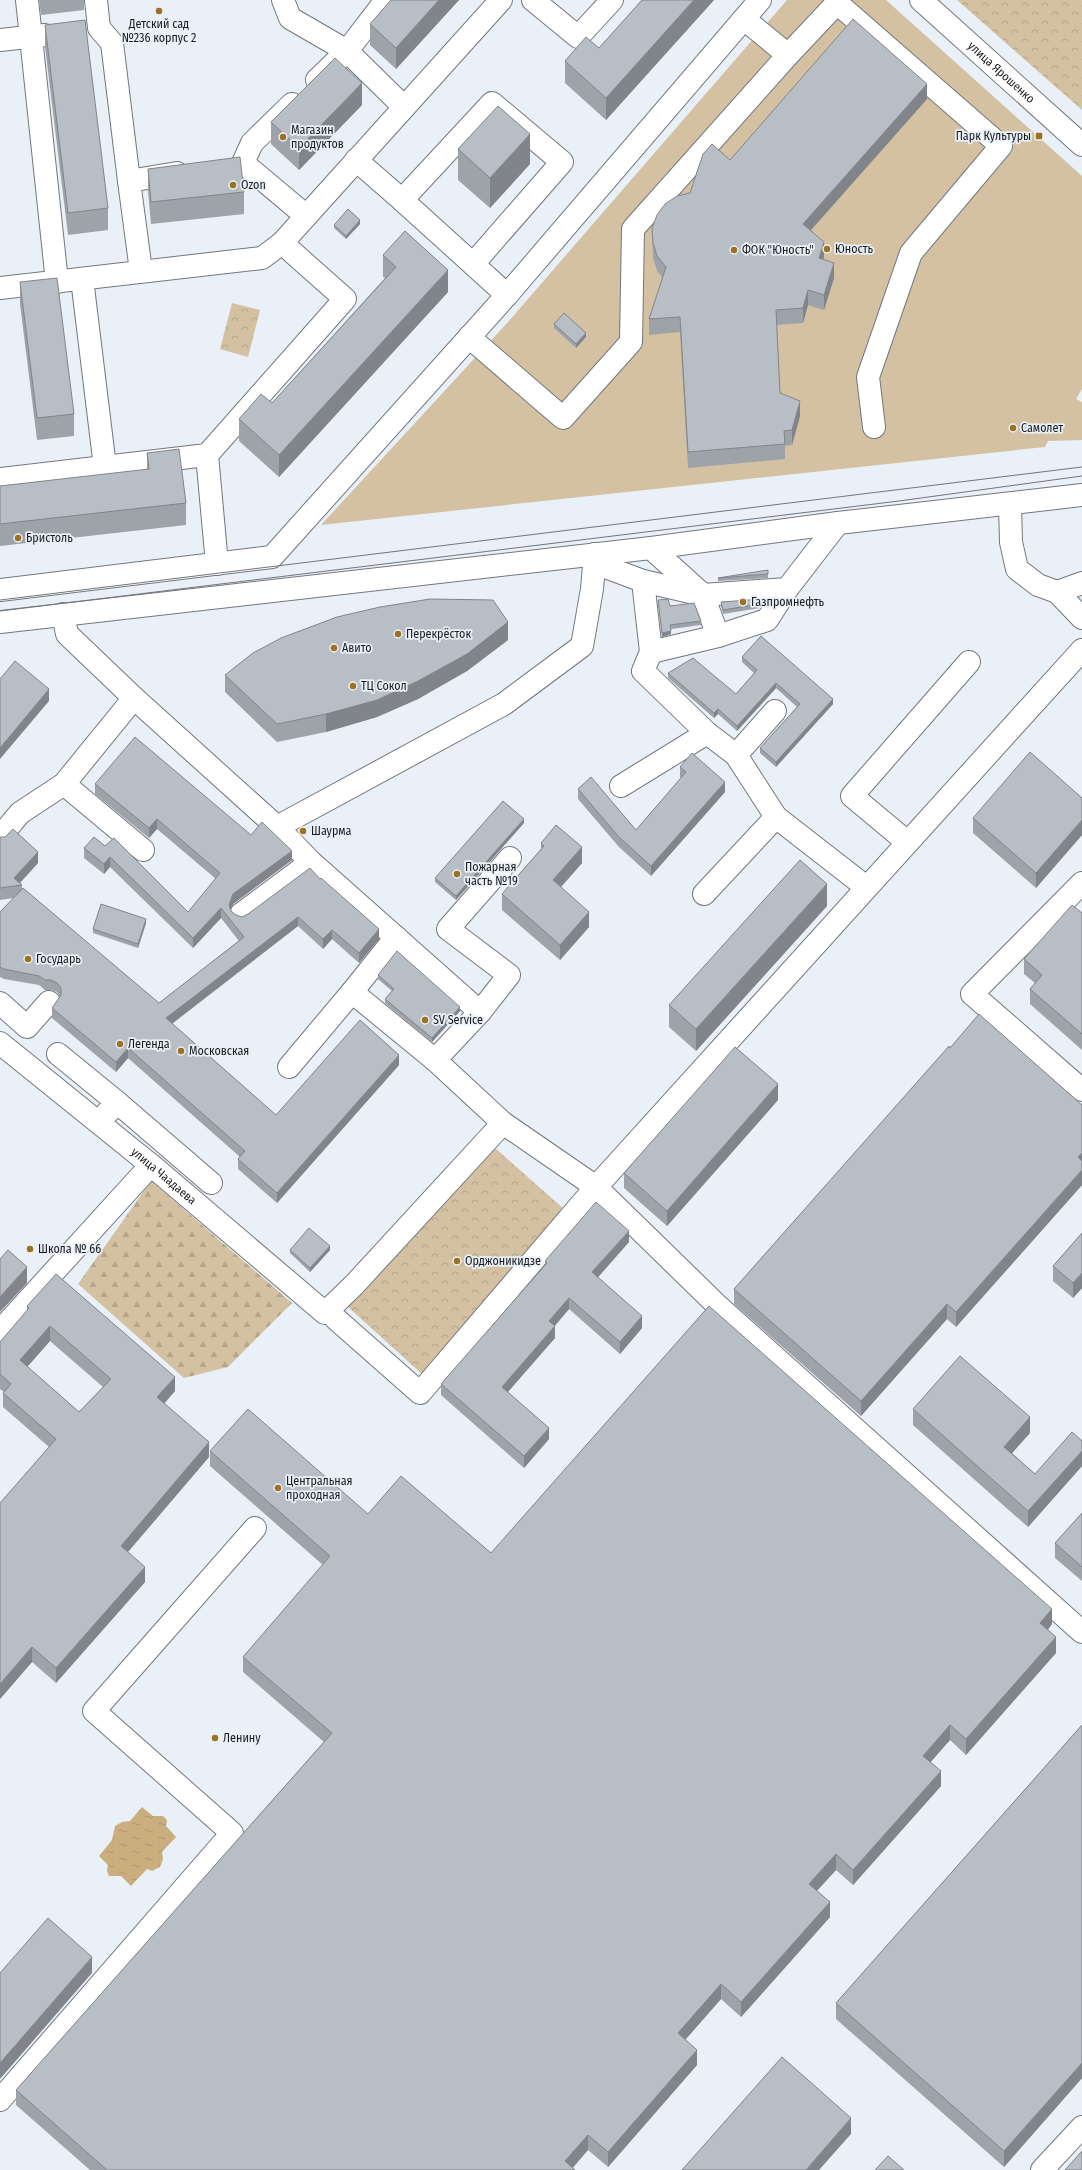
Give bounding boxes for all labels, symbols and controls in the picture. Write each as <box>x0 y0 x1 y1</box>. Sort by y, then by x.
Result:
marker: Детский сад №236 корпус 2 <box>154 6 164 16</box>
place label: Детский сад №236 корпус 2 <box>122 17 196 45</box>
street label: улица Ярошенко <box>965 39 1038 106</box>
place label: Магазин продуктов <box>291 123 344 151</box>
place label: Парк Культуры <box>956 129 1031 143</box>
marker: Парк Культуры <box>1034 131 1044 141</box>
marker: Магазин продуктов <box>278 132 288 142</box>
place label: Ozon <box>241 178 266 192</box>
marker: Ozon <box>228 180 238 190</box>
place label: Юность <box>835 242 874 256</box>
place label: ФОК "Юность" <box>742 243 814 257</box>
marker: Юность <box>822 244 832 254</box>
marker: ФОК "Юность" <box>729 245 739 255</box>
place label: Самолет <box>1021 421 1063 435</box>
marker: Самолет <box>1008 423 1018 433</box>
place label: Бристоль <box>26 531 73 545</box>
marker: Бристоль <box>13 533 23 543</box>
place label: Газпромнефть <box>751 595 825 609</box>
marker: Газпромнефть <box>738 597 748 607</box>
place label: Перекрёсток <box>406 627 471 641</box>
marker: Перекрёсток <box>393 629 403 639</box>
place label: Авито <box>342 641 372 655</box>
marker: Авито <box>329 643 339 653</box>
place label: ТЦ Сокол <box>361 679 407 693</box>
marker: ТЦ Сокол <box>348 681 358 691</box>
place label: Шаурма <box>311 824 352 838</box>
marker: Шаурма <box>298 826 308 836</box>
place label: Пожарная часть №19 <box>465 860 518 888</box>
marker: Пожарная часть №19 <box>452 869 462 879</box>
place label: Государь <box>36 952 81 966</box>
marker: Государь <box>23 954 33 964</box>
place label: SV Service <box>433 1013 483 1027</box>
marker: SV Service <box>420 1015 430 1025</box>
place label: Легенда <box>128 1037 170 1051</box>
marker: Легенда <box>115 1039 125 1049</box>
place label: Московская <box>189 1044 249 1058</box>
marker: Московская <box>176 1046 186 1056</box>
street label: улица Чаадаева <box>128 1145 199 1208</box>
place label: Школа № 66 <box>38 1242 101 1256</box>
marker: Школа № 66 <box>25 1244 35 1254</box>
place label: Орджоникидзе <box>465 1254 541 1268</box>
marker: Орджоникидзе <box>452 1256 462 1266</box>
place label: Центральная проходная <box>286 1474 353 1502</box>
marker: Центральная проходная <box>273 1483 283 1493</box>
place label: Ленину <box>223 1731 261 1745</box>
marker: Ленину <box>210 1733 220 1743</box>

